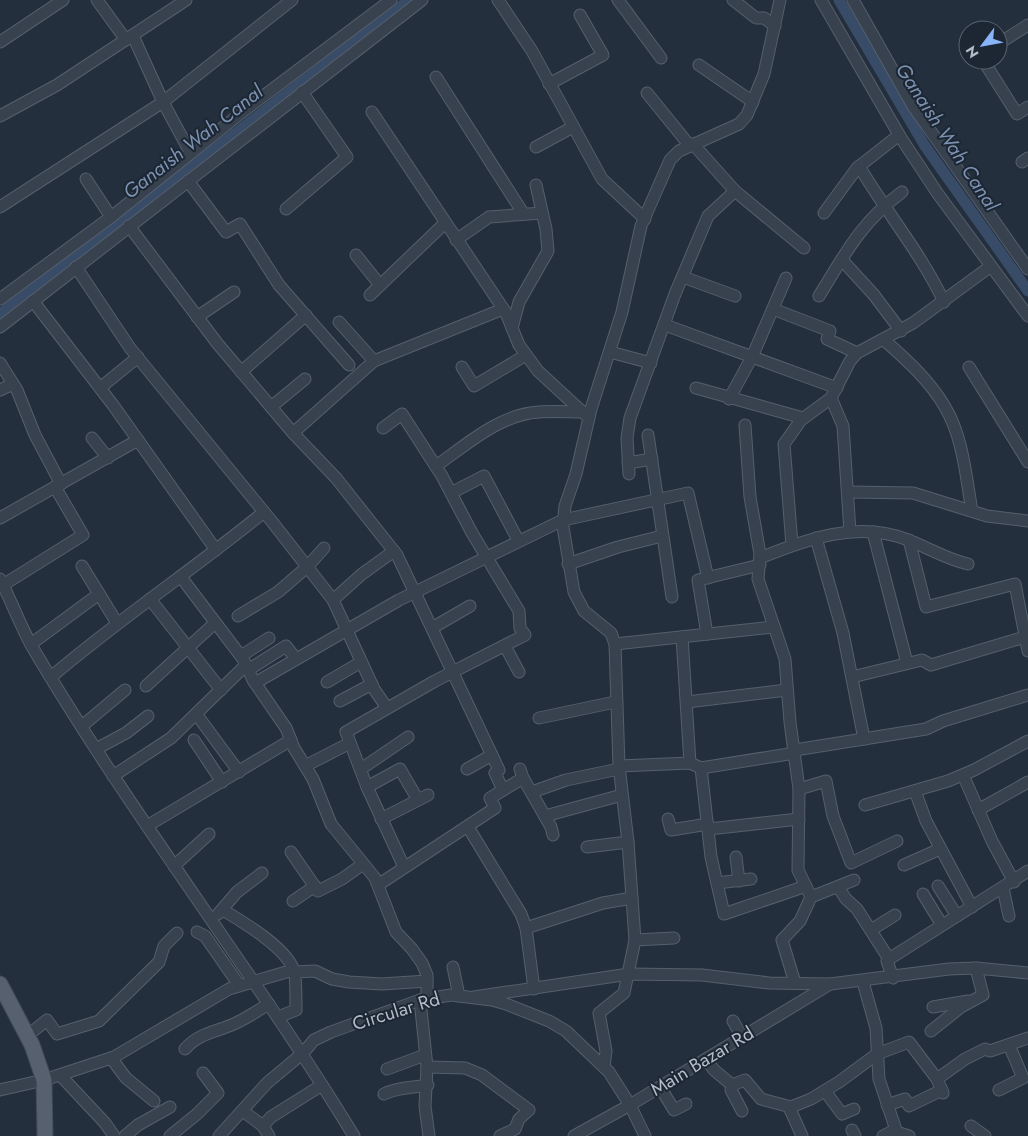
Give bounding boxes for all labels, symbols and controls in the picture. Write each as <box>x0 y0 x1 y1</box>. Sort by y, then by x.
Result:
north arrow <box>958 20 1008 70</box>
text: N <box>961 42 983 62</box>
water label: Ganaish Wah Canal <box>888 57 1007 218</box>
water label: Ganaish Wah Canal <box>117 77 270 206</box>
street label: Circular Rd <box>349 985 443 1037</box>
street label: Main Bazar Rd <box>645 1019 759 1103</box>

